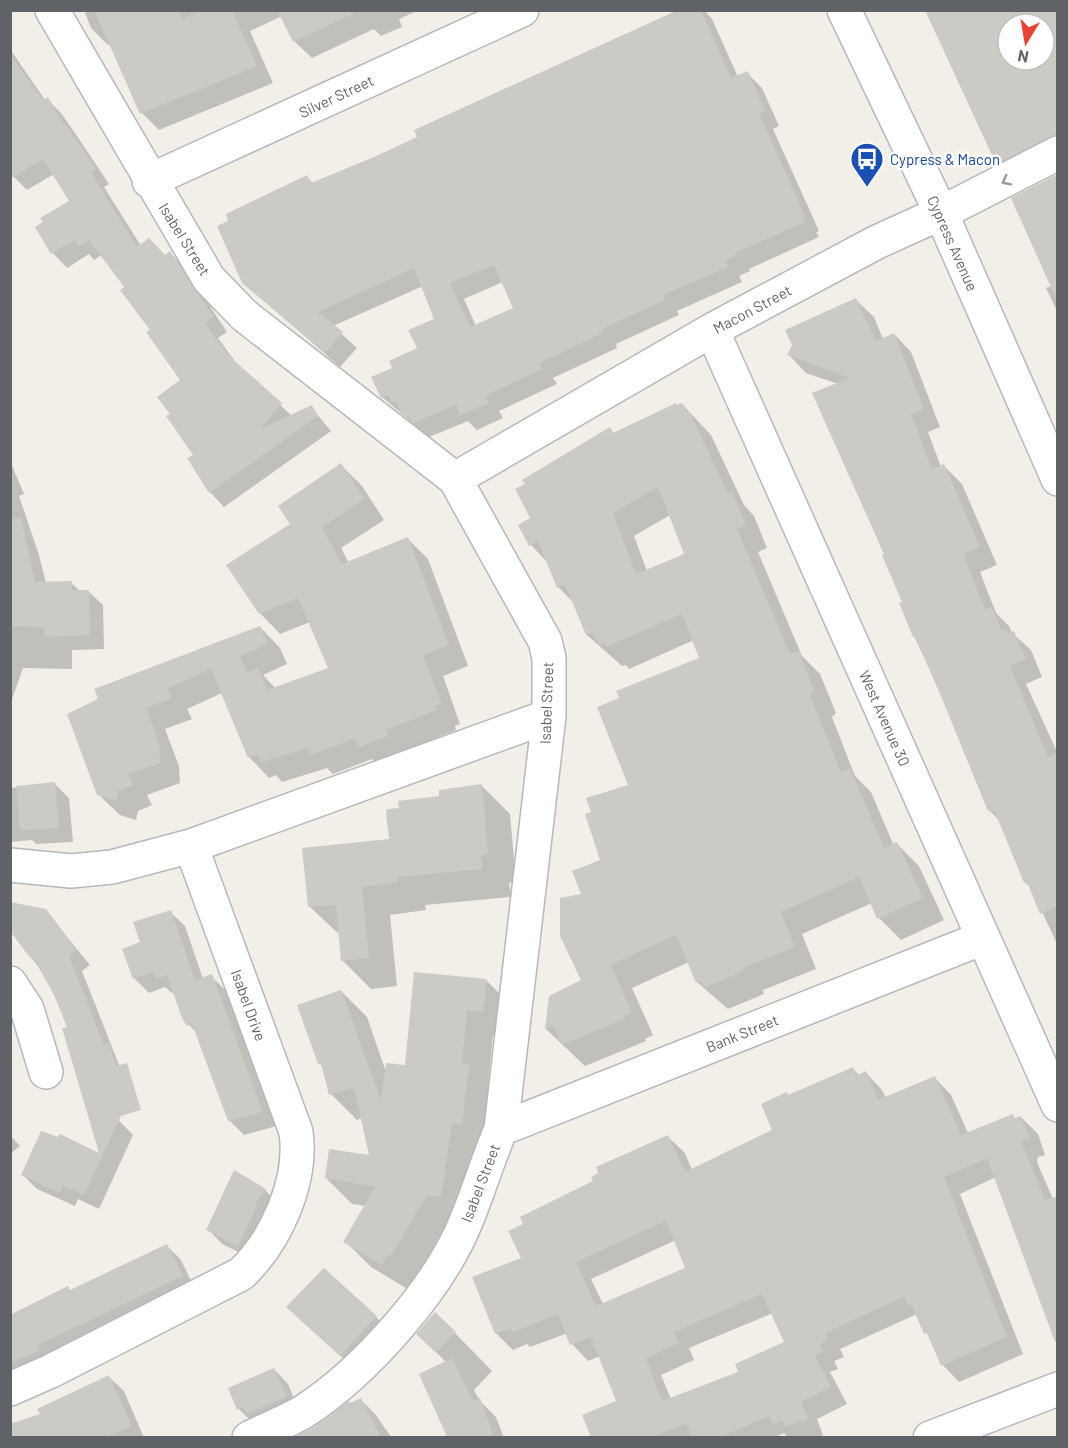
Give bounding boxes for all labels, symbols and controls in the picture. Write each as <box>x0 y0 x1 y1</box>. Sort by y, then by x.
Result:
north arrow <box>996 12 1056 72</box>
text: N <box>1016 47 1030 68</box>
street label: Silver Street <box>296 71 376 121</box>
bus stop icon: Cypress & Macon <box>849 141 885 188</box>
place label: Cypress & Macon <box>890 150 1000 168</box>
one-way arrow <box>1001 173 1012 185</box>
street label: Cypress Avenue <box>924 193 982 293</box>
street label: Isabel Street <box>156 199 214 279</box>
street label: Macon Street <box>710 281 794 337</box>
street label: Isabel Street <box>536 662 556 744</box>
street label: West Avenue 30 <box>856 667 914 769</box>
street label: Isabel Drive <box>228 967 270 1043</box>
street label: Bank Street <box>703 1010 781 1056</box>
street label: Isabel Street <box>457 1141 503 1225</box>

